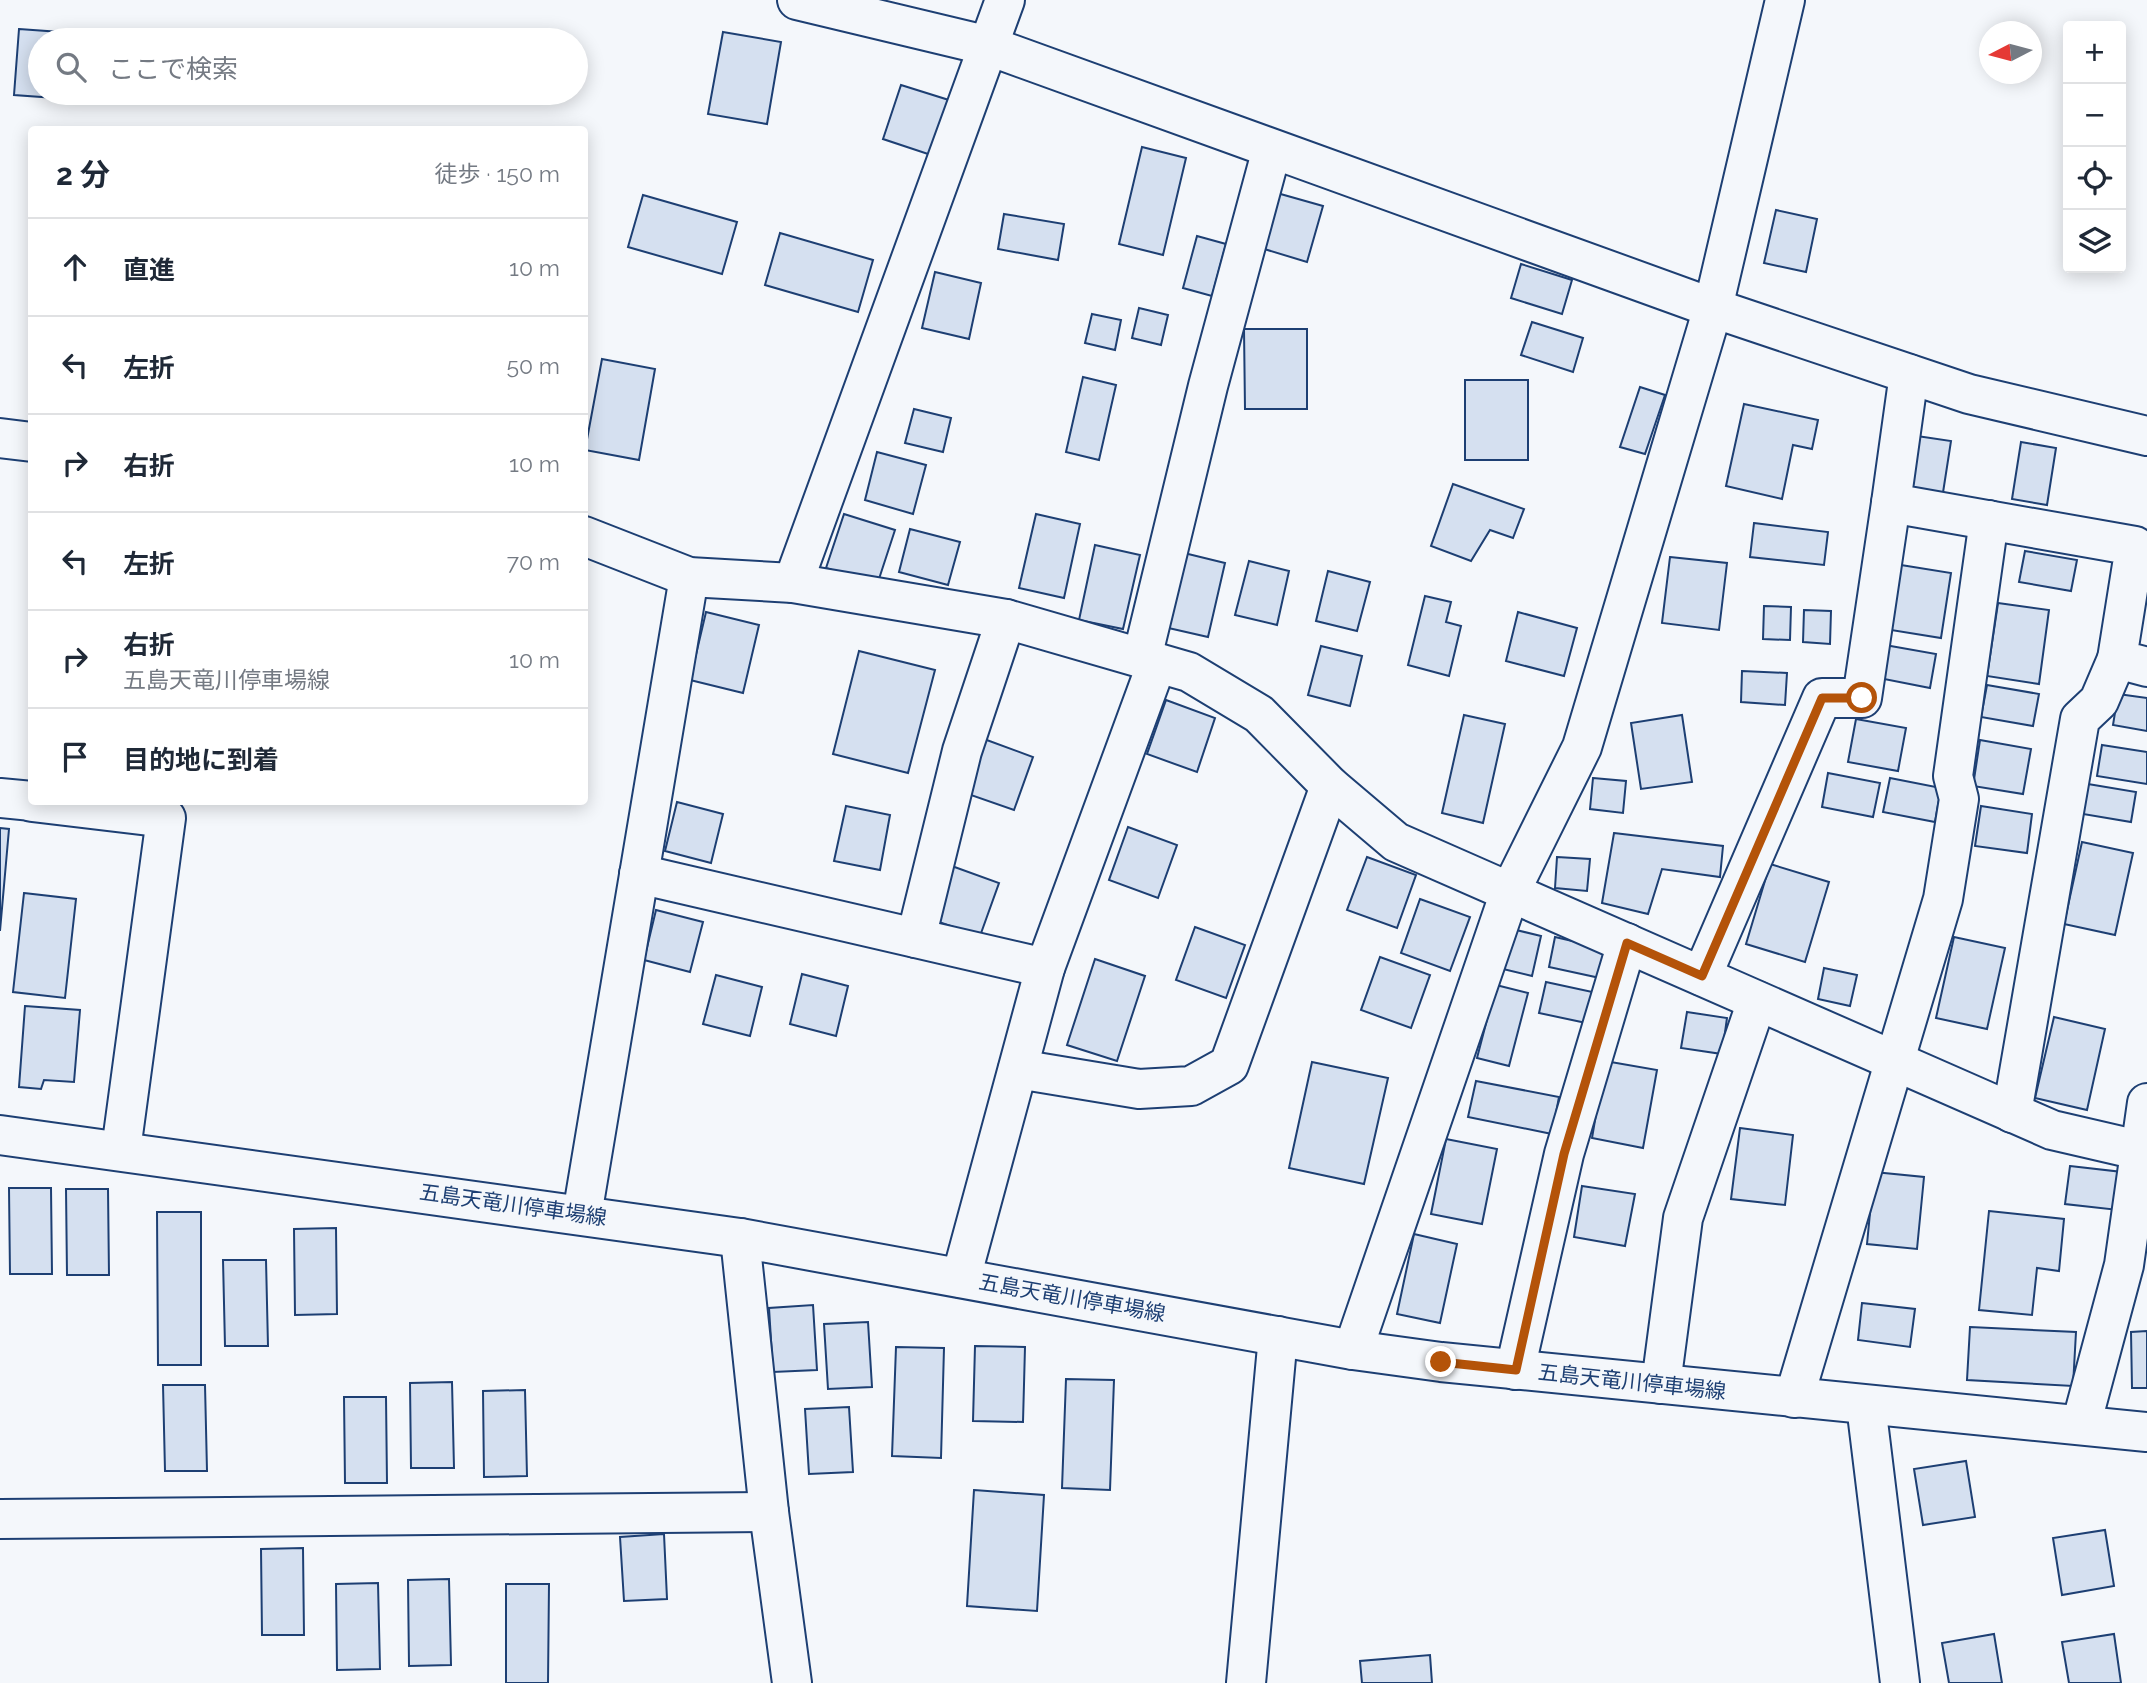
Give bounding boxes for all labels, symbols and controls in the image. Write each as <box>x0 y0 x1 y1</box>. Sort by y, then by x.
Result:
north arrow <box>1979 21 2042 84</box>
map controls <box>2063 21 2126 273</box>
button: + <box>2063 21 2126 84</box>
search box <box>28 28 588 105</box>
icon: search <box>52 48 90 86</box>
text: ここで検索 <box>108 54 238 84</box>
button: − <box>2063 84 2126 147</box>
button: locate <box>2063 147 2126 210</box>
text: 2 分 <box>56 157 110 192</box>
text: 徒歩 · 150 m <box>434 160 560 187</box>
button: layers <box>2063 210 2126 273</box>
icon: ahead <box>56 248 94 286</box>
text: 10 m <box>509 254 560 281</box>
text: 直進 <box>123 255 175 285</box>
icon: left <box>56 346 94 384</box>
text: 50 m <box>506 352 560 379</box>
text: 左折 <box>123 353 175 383</box>
icon: right <box>56 444 94 482</box>
text: 10 m <box>509 450 560 477</box>
text: 右折 <box>123 451 175 481</box>
icon: left <box>56 542 94 580</box>
text: 70 m <box>507 548 560 575</box>
text: 左折 <box>123 549 175 579</box>
text: 右折 <box>123 630 175 660</box>
icon: right <box>56 640 94 678</box>
text: 10 m <box>509 646 560 673</box>
text: 五島天竜川停車場線 <box>123 666 330 693</box>
route start <box>1846 682 1877 713</box>
icon: arrive <box>56 738 94 776</box>
text: 目的地に到着 <box>123 745 279 775</box>
street label: 五島天竜川停車場線 <box>418 1179 608 1230</box>
street label: 五島天竜川停車場線 <box>977 1269 1167 1326</box>
route end <box>1425 1346 1456 1377</box>
street label: 五島天竜川停車場線 <box>1537 1359 1727 1404</box>

